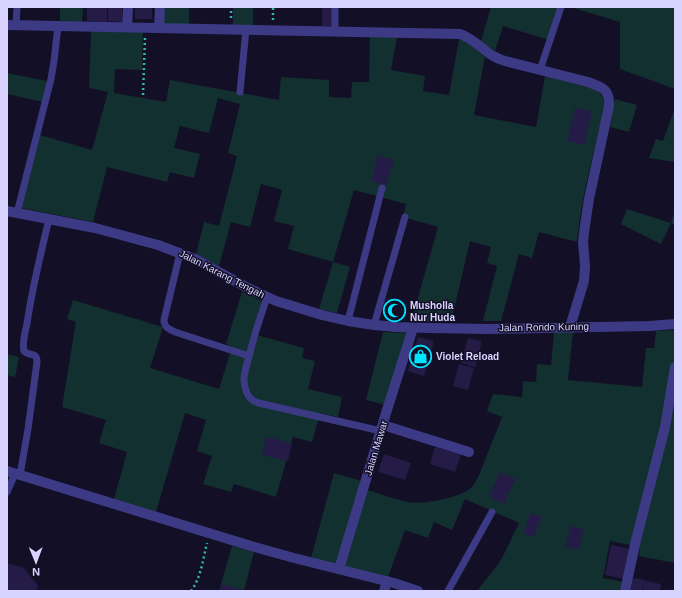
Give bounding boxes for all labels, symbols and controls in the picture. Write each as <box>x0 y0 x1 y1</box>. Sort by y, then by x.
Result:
street label: Jalan Karang Tengah <box>177 248 267 300</box>
mosque icon: Musholla Nur Huda <box>381 298 407 324</box>
place label: Musholla Nur Huda <box>410 300 455 323</box>
street label: Jalan Rondo Kuning <box>499 321 589 333</box>
shop icon: Violet Reload <box>408 343 434 369</box>
place label: Violet Reload <box>436 351 499 362</box>
street label: Jalan Mawar <box>362 419 390 477</box>
north arrow <box>16 542 56 582</box>
text: N <box>32 566 40 578</box>

